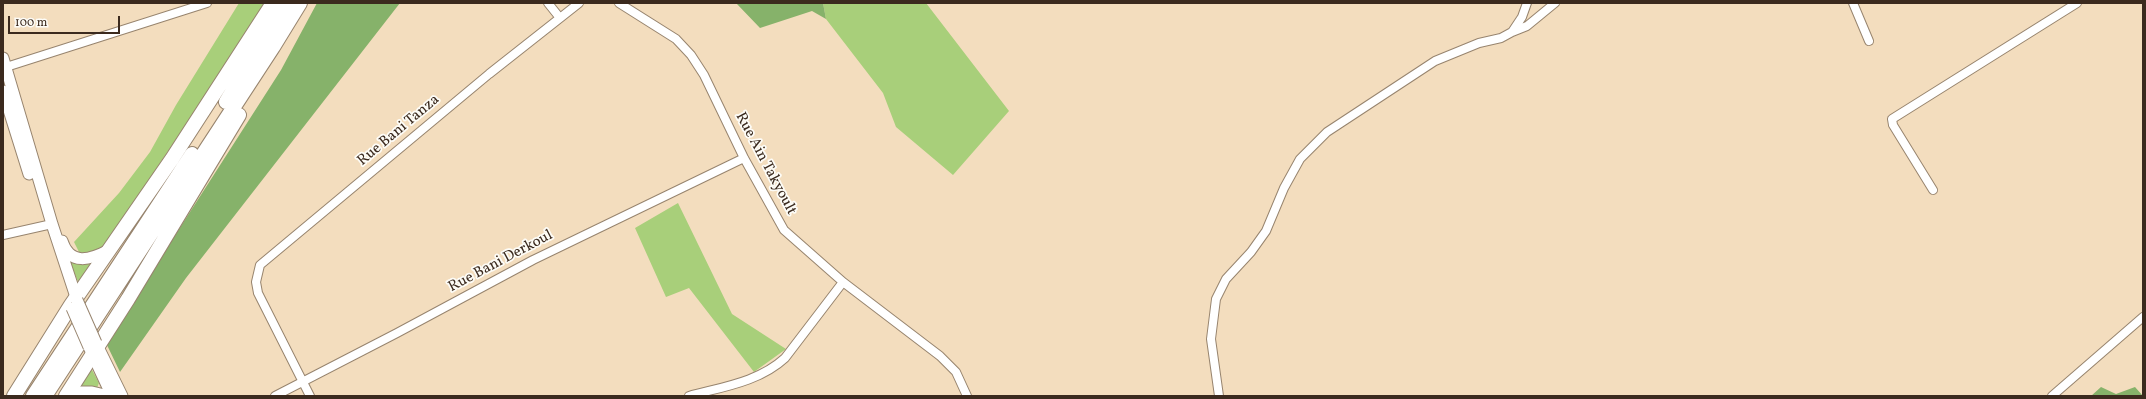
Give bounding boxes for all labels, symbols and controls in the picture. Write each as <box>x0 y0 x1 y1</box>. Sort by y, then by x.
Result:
scale bar <box>10 8 122 34</box>
text: 100 m <box>15 15 47 31</box>
street label: Rue Bani Tanza <box>354 92 444 170</box>
street label: Rue Ain Takyoult <box>730 110 800 218</box>
street label: Rue Bani Derkoul <box>446 227 556 297</box>

